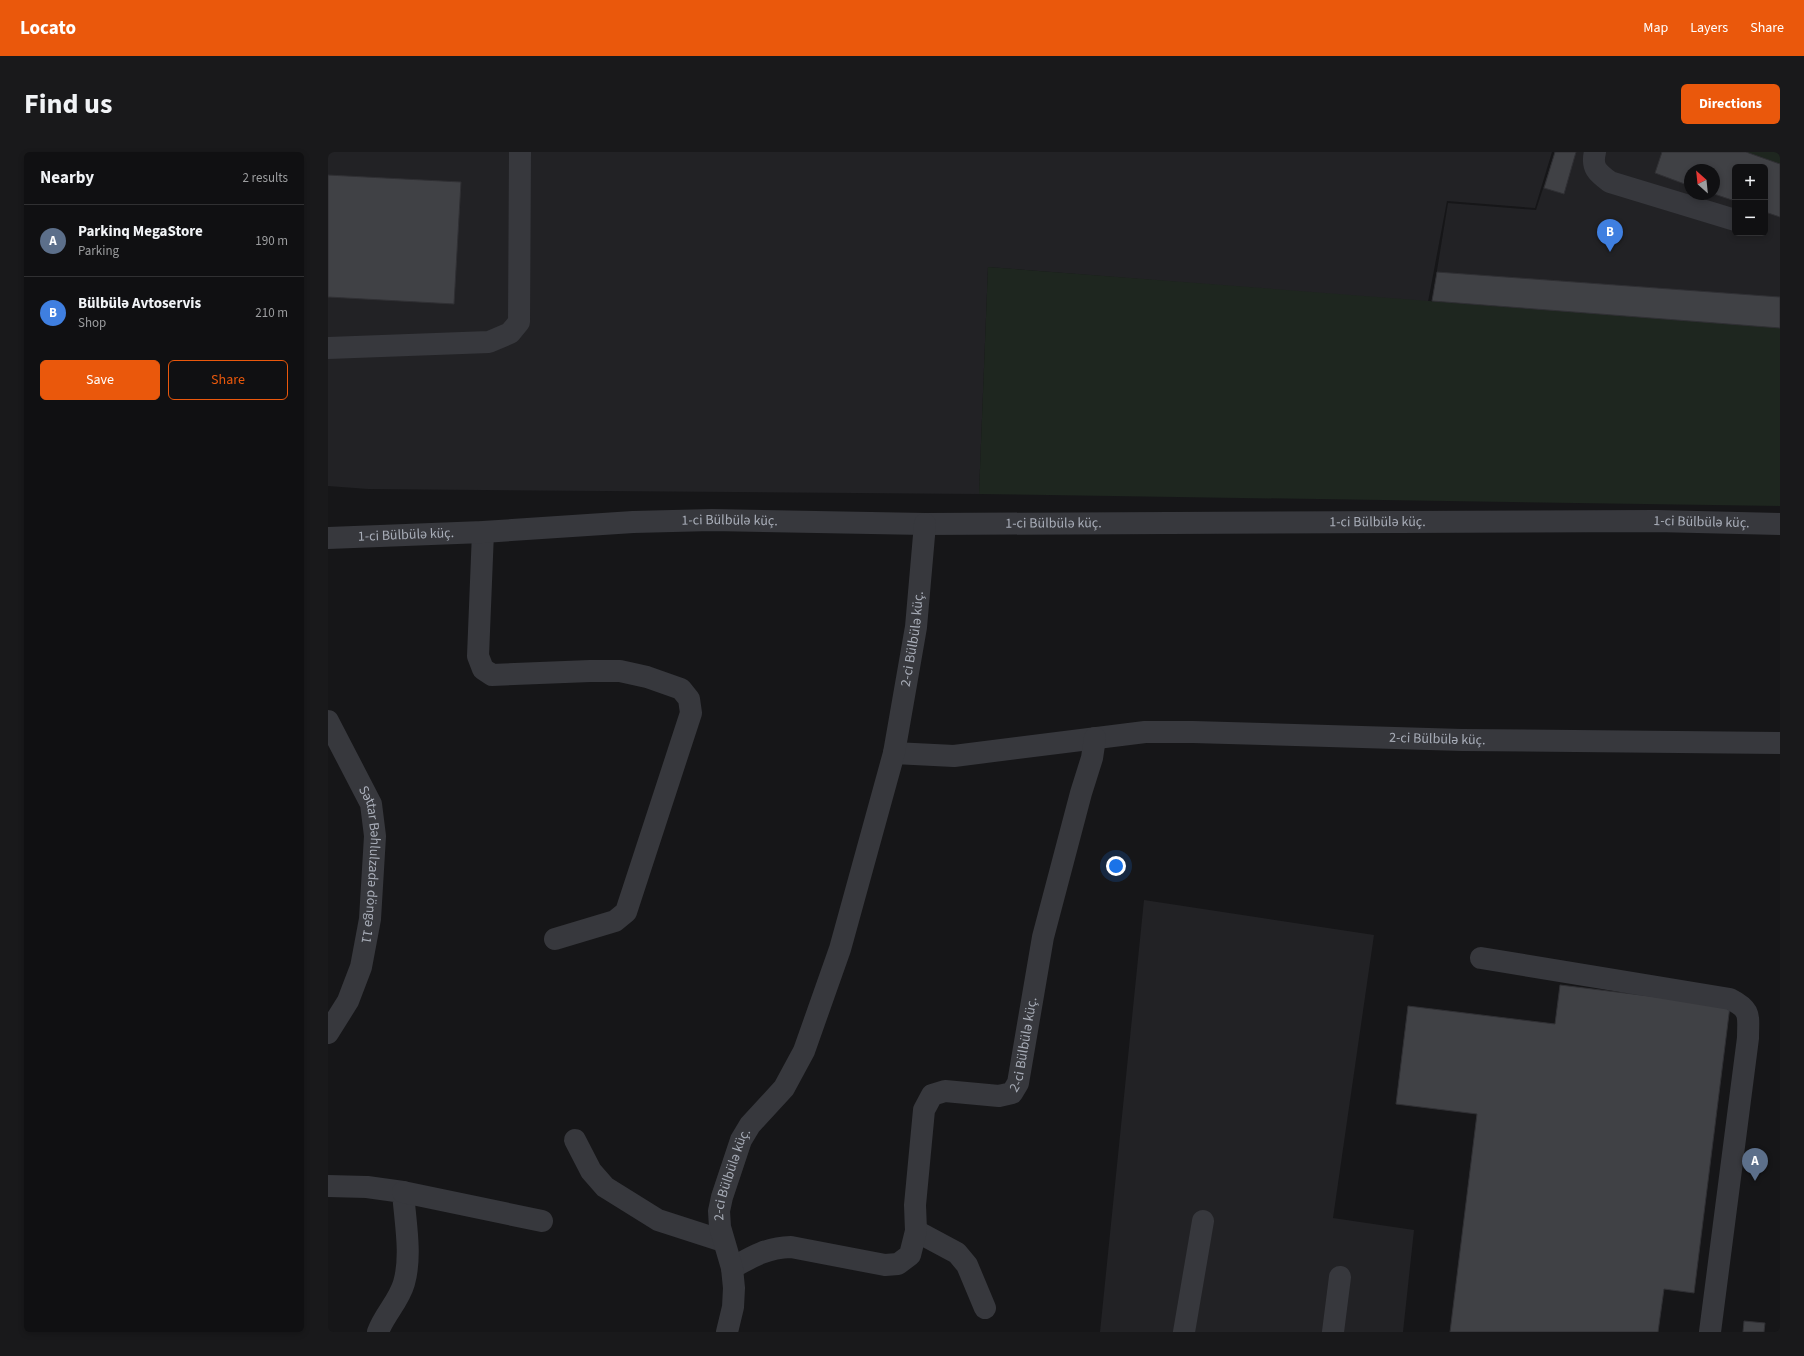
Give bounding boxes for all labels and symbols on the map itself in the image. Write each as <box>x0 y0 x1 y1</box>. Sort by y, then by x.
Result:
north arrow <box>1684 164 1720 200</box>
pin: B <box>1597 219 1623 252</box>
street label: 1-ci Bülbülə küç. <box>681 510 778 531</box>
street label: 1-ci Bülbülə küç. <box>1653 511 1750 533</box>
street label: 1-ci Bülbülə küç. <box>1329 512 1426 532</box>
street label: 1-ci Bülbülə küç. <box>1005 513 1102 534</box>
street label: 1-ci Bülbülə küç. <box>357 523 454 547</box>
street label: 2-ci Bülbülə küç. <box>896 590 929 688</box>
street label: 2-ci Bülbülə küç. <box>1389 728 1486 750</box>
street label: Səttar Bəhlulzadə döngə 11 <box>353 782 385 945</box>
your location <box>1106 856 1126 876</box>
street label: 2-ci Bülbülə küç. <box>1005 996 1043 1096</box>
street label: 2-ci Bülbülə küç. <box>709 1124 756 1221</box>
pin: A <box>1742 1148 1768 1181</box>

